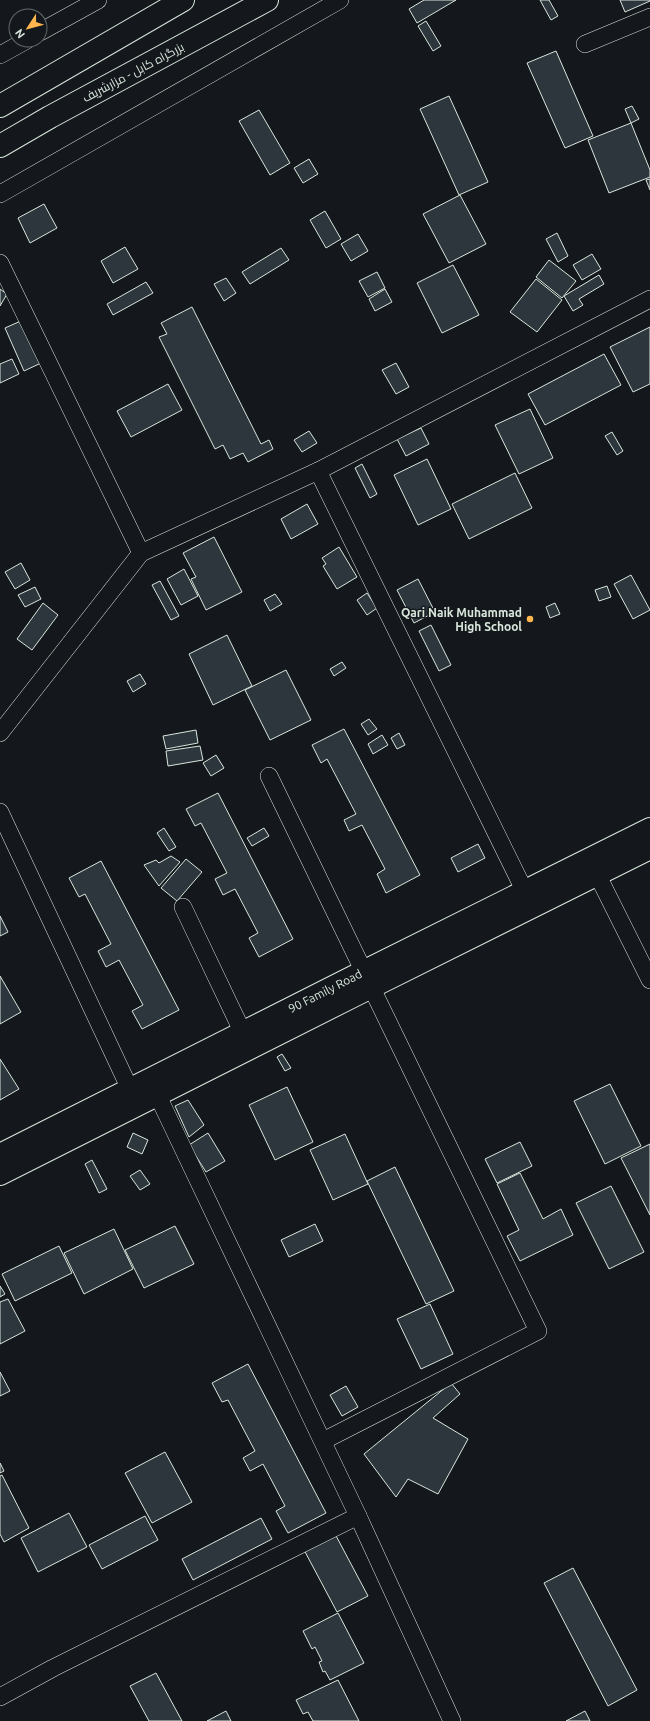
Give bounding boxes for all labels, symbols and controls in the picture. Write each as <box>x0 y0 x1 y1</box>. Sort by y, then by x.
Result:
north arrow <box>8 8 48 48</box>
text: N <box>13 27 27 41</box>
street label: بزرگراه کابل - مزارشریف <box>80 40 186 105</box>
place label: Qari Naik Muhammad High School <box>401 606 522 633</box>
marker: Qari Naik Muhammad High School <box>525 614 535 624</box>
street label: 90 Family Road <box>286 967 364 1015</box>

